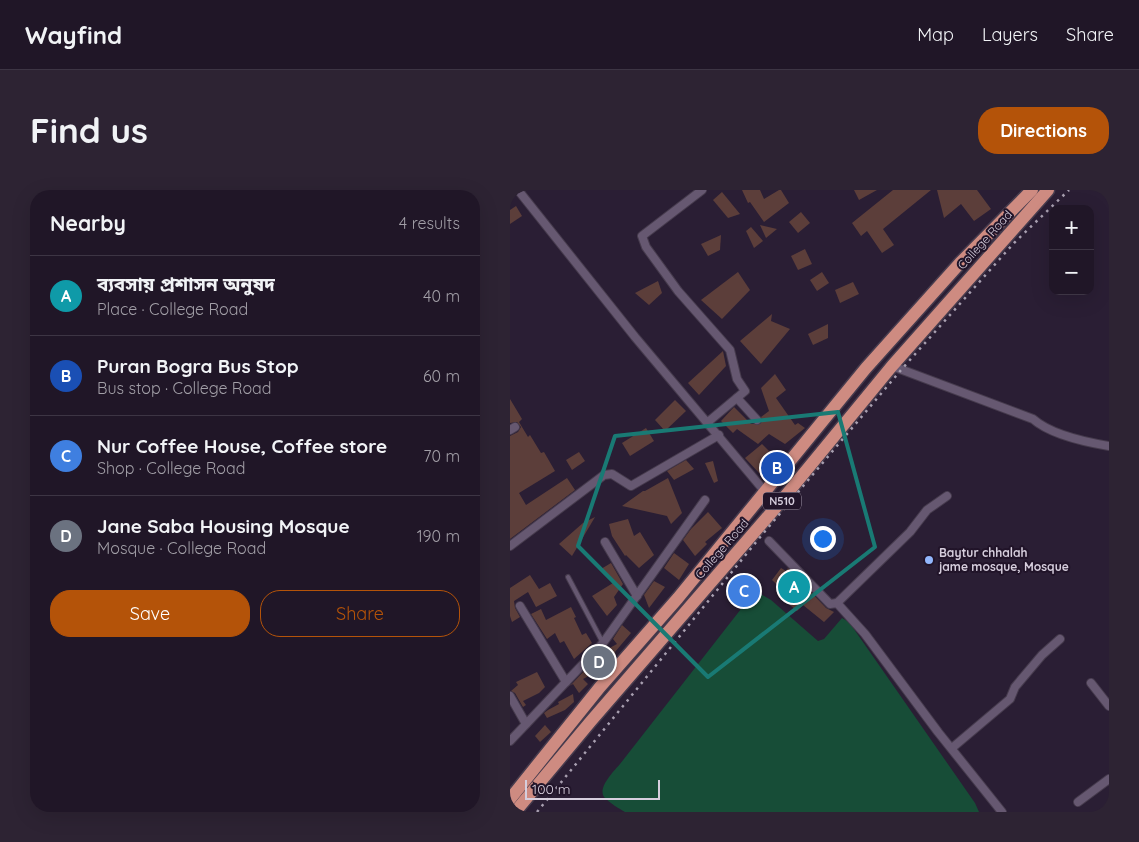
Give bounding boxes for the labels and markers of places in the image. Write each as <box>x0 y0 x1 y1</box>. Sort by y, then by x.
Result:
pin: B <box>761 449 793 487</box>
place label: Baytur chhalah jame mosque, Mosque <box>938 545 1069 574</box>
marker: Baytur chhalah jame mosque, Mosque <box>923 554 935 566</box>
pin: A <box>778 568 810 606</box>
pin: C <box>728 572 760 610</box>
pin: D <box>583 643 615 681</box>

